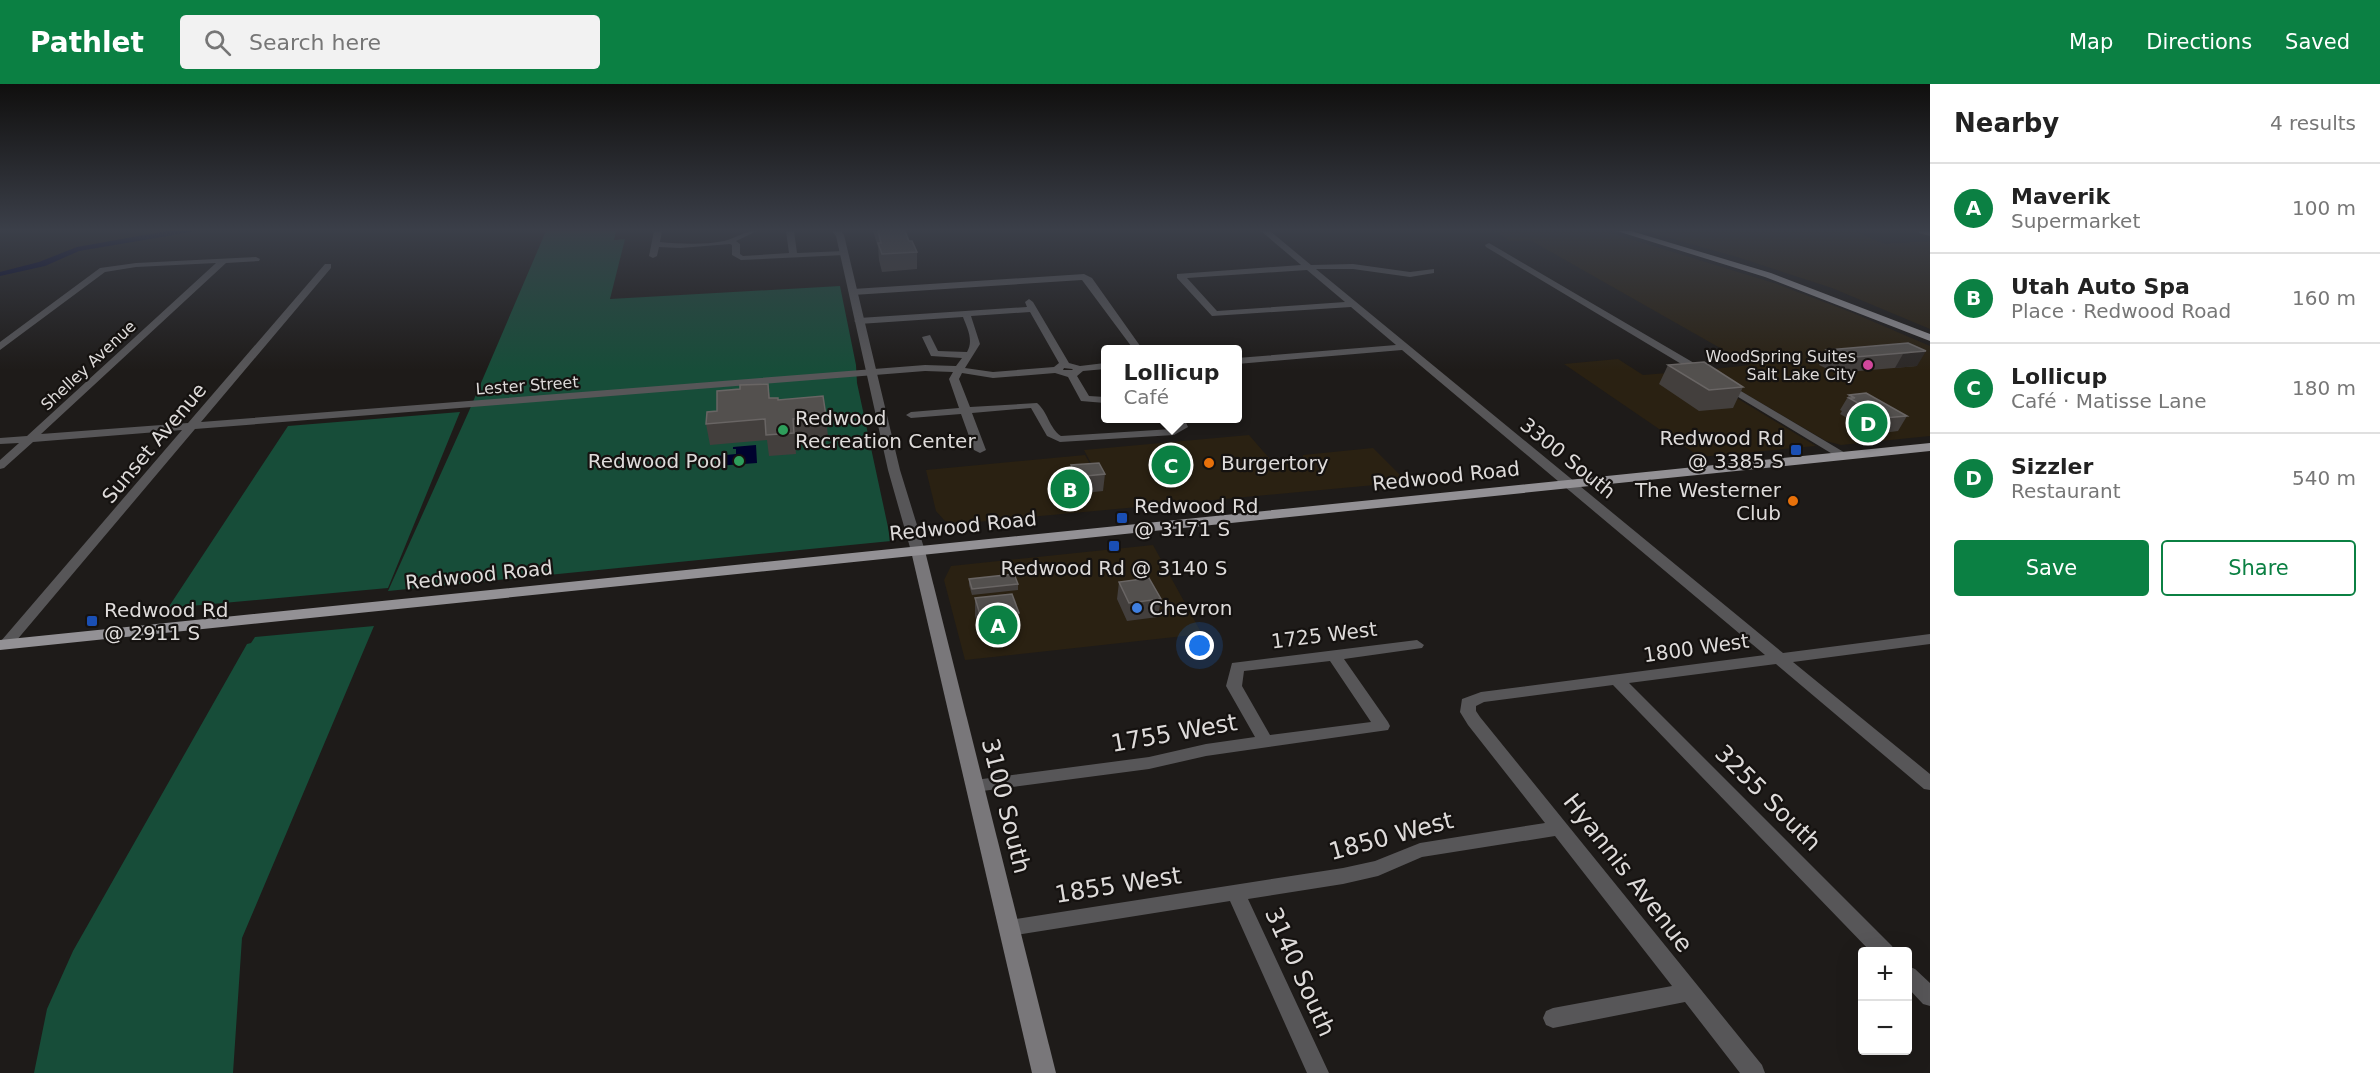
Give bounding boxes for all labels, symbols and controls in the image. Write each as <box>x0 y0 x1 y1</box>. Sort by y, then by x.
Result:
search box <box>180 15 600 69</box>
text: Pathlet <box>30 26 144 59</box>
icon: search <box>201 26 234 59</box>
text: Search here <box>249 30 381 55</box>
text: Map <box>2069 30 2113 54</box>
text: Directions <box>2146 30 2252 54</box>
text: Saved <box>2285 30 2350 54</box>
text: Nearby <box>1954 108 2059 138</box>
text: 4 results <box>2270 111 2356 135</box>
text: Maverik <box>2011 184 2110 209</box>
text: A <box>1966 196 1981 220</box>
text: 100 m <box>2292 196 2356 220</box>
text: Supermarket <box>2011 209 2140 233</box>
text: Utah Auto Spa <box>2011 274 2190 299</box>
text: B <box>1966 286 1981 310</box>
text: 160 m <box>2292 286 2356 310</box>
text: Place · Redwood Road <box>2011 299 2231 323</box>
street label: Shelley Avenue <box>37 317 140 414</box>
popup <box>1101 345 1242 423</box>
place label: WoodSpring Suites Salt Lake City <box>1705 347 1856 384</box>
marker: WoodSpring Suites Salt Lake City <box>1861 358 1875 372</box>
text: Lollicup <box>1123 360 1220 385</box>
text: Lollicup <box>2011 364 2107 389</box>
street label: Lester Street <box>475 372 579 399</box>
text: C <box>1966 376 1981 400</box>
text: 180 m <box>2292 376 2356 400</box>
street label: Sunset Avenue <box>97 378 211 508</box>
text: Café <box>1123 385 1169 409</box>
text: Café · Matisse Lane <box>2011 389 2206 413</box>
pin: D <box>1848 400 1888 446</box>
place label: Redwood Recreation Center <box>795 406 976 453</box>
street label: 3300 South <box>1516 412 1620 504</box>
marker: Redwood Recreation Center <box>776 423 790 437</box>
place label: Redwood Rd @ 3385 S <box>1660 426 1784 473</box>
pin: C <box>1152 442 1190 488</box>
marker: Redwood Rd @ 3385 S <box>1789 443 1803 457</box>
place label: Redwood Pool <box>588 449 727 473</box>
place label: Burgertory <box>1221 451 1329 475</box>
marker: Redwood Pool <box>732 454 746 468</box>
text: Sizzler <box>2011 454 2093 479</box>
marker: Burgertory <box>1202 456 1216 470</box>
street label: Redwood Road <box>1371 456 1521 496</box>
pin: B <box>1050 466 1090 512</box>
text: D <box>1965 466 1982 490</box>
text: 540 m <box>2292 466 2356 490</box>
place label: The Westerner Club <box>1634 478 1782 525</box>
text: Restaurant <box>2011 479 2121 503</box>
place label: Redwood Rd @ 3171 S <box>1134 494 1258 541</box>
marker: The Westerner Club <box>1786 494 1800 508</box>
street label: Redwood Road <box>888 506 1038 546</box>
marker: Redwood Rd @ 3171 S <box>1115 511 1129 525</box>
marker: Redwood Rd @ 3140 S <box>1107 539 1121 553</box>
button: Save <box>1954 540 2149 596</box>
button: Share <box>2161 540 2356 596</box>
street label: Redwood Road <box>404 555 554 595</box>
place label: Redwood Rd @ 3140 S <box>1000 556 1228 580</box>
place label: Chevron <box>1149 596 1232 620</box>
place label: Redwood Rd @ 2911 S <box>104 598 228 645</box>
marker: Chevron <box>1130 601 1144 615</box>
pin: A <box>978 602 1018 648</box>
marker: Redwood Rd @ 2911 S <box>85 614 99 628</box>
street label: 1725 West <box>1270 617 1378 653</box>
street label: 1800 West <box>1642 629 1751 667</box>
your location <box>1185 631 1214 660</box>
street label: 1755 West <box>1109 708 1239 758</box>
street label: 3100 South <box>976 735 1036 877</box>
street label: 3255 South <box>1709 739 1827 857</box>
street label: Hyannis Avenue <box>1557 788 1699 958</box>
street label: 1850 West <box>1326 806 1456 866</box>
street label: 1855 West <box>1053 861 1183 909</box>
street label: 3140 South <box>1259 903 1341 1041</box>
map controls <box>1858 947 1912 1055</box>
button: + <box>1858 947 1912 1001</box>
button: − <box>1858 1001 1912 1055</box>

